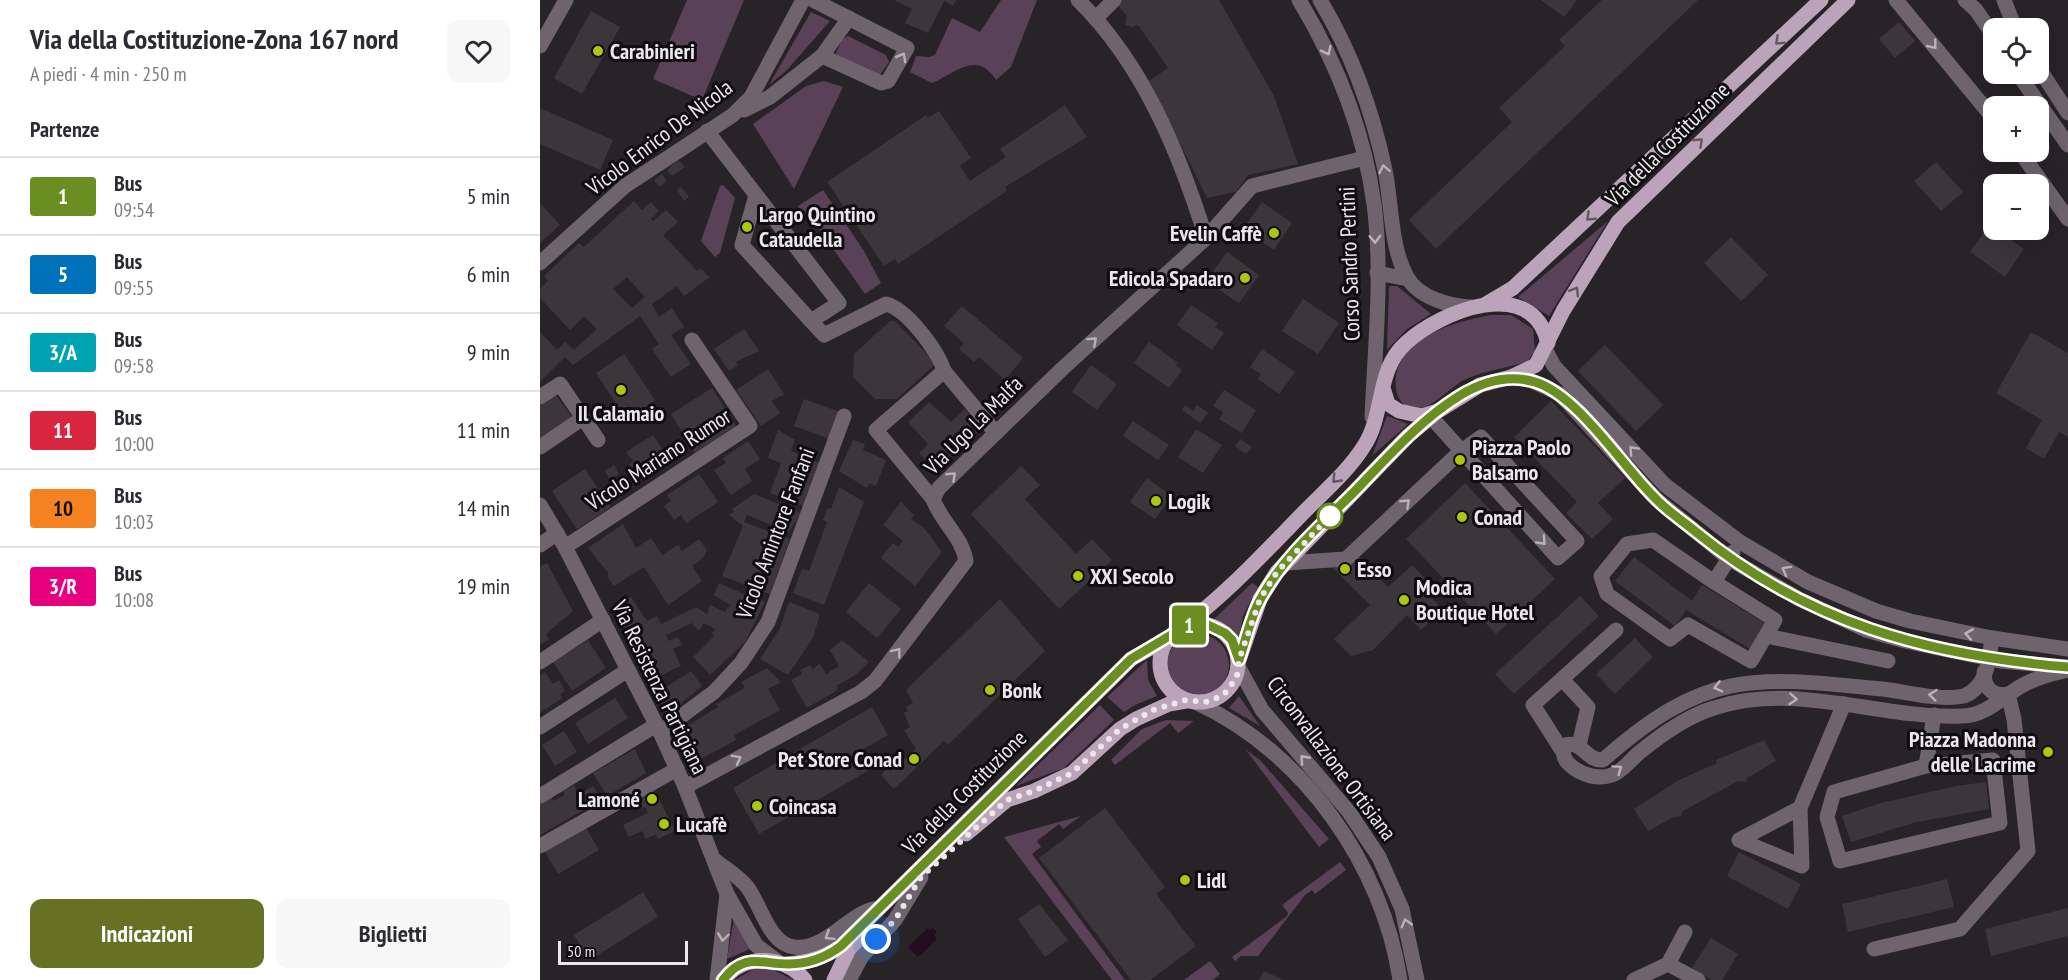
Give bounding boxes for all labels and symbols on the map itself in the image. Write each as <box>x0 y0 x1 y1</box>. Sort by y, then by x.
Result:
one-way arrow <box>1775 34 1786 45</box>
place label: Carabinieri <box>610 37 695 65</box>
one-way arrow <box>1926 39 1937 50</box>
marker: Carabinieri <box>591 44 605 58</box>
one-way arrow <box>1320 45 1332 56</box>
one-way arrow <box>895 53 906 63</box>
street label: Vicolo Enrico De Nicola <box>580 73 738 202</box>
street label: Via della Costituzione <box>1598 76 1735 213</box>
one-way arrow <box>1691 139 1702 150</box>
one-way arrow <box>1378 164 1391 174</box>
street label: Corso Sandro Pertini <box>1332 186 1366 342</box>
place label: Largo Quintino Cataudella <box>759 200 876 253</box>
one-way arrow <box>1587 210 1597 221</box>
place label: Evelin Caffè <box>1170 219 1262 247</box>
marker: Largo Quintino Cataudella <box>740 220 754 234</box>
marker: Evelin Caffè <box>1267 226 1281 240</box>
one-way arrow <box>1369 234 1382 243</box>
place label: Edicola Spadaro <box>1109 264 1233 292</box>
marker: Edicola Spadaro <box>1238 271 1252 285</box>
one-way arrow <box>1568 287 1580 297</box>
one-way arrow <box>1086 337 1096 348</box>
street label: Via Ugo La Malfa <box>917 370 1028 481</box>
marker: Il Calamaio <box>614 383 628 397</box>
place label: Il Calamaio <box>578 399 665 427</box>
street label: Vicolo Mariano Rumor <box>579 402 736 517</box>
place label: Piazza Paolo Balsamo <box>1472 433 1571 486</box>
street label: Vicolo Amintore Fanfani <box>729 443 821 624</box>
one-way arrow <box>1629 446 1640 457</box>
marker: Piazza Paolo Balsamo <box>1453 453 1467 467</box>
one-way arrow <box>944 472 955 483</box>
one-way arrow <box>1332 472 1343 482</box>
place label: Logik <box>1168 487 1211 515</box>
marker: Logik <box>1149 494 1163 508</box>
one-way arrow <box>1399 499 1409 510</box>
unlabelled marker <box>1317 503 1343 529</box>
place label: Conad <box>1474 503 1522 531</box>
marker: Conad <box>1455 510 1469 524</box>
one-way arrow <box>1535 534 1546 545</box>
place label: Esso <box>1357 555 1392 583</box>
place label: XXI Secolo <box>1090 562 1174 590</box>
marker: Esso <box>1338 562 1352 576</box>
one-way arrow <box>1781 566 1792 577</box>
marker: XXI Secolo <box>1071 569 1085 583</box>
place label: Modica Boutique Hotel <box>1416 573 1535 626</box>
marker: Modica Boutique Hotel <box>1397 593 1411 607</box>
street label: Via Resistenza Partigiana <box>605 595 714 778</box>
line badge: 1 <box>1170 606 1208 644</box>
one-way arrow <box>1964 628 1974 641</box>
one-way arrow <box>889 648 900 659</box>
street label: Circonvallazione Ortisiana <box>1261 670 1403 846</box>
place label: Bonk <box>1002 676 1042 704</box>
one-way arrow <box>1714 680 1724 693</box>
marker: Bonk <box>983 683 997 697</box>
one-way arrow <box>1929 689 1938 702</box>
one-way arrow <box>1789 692 1798 705</box>
street label: Via della Costituzione <box>895 724 1032 861</box>
place label: Piazza Madonna delle Lacrime <box>1909 725 2036 778</box>
place label: Pet Store Conad <box>778 745 902 773</box>
marker: Piazza Madonna delle Lacrime <box>2041 745 2055 759</box>
marker: Pet Store Conad <box>907 752 921 766</box>
one-way arrow <box>731 755 741 766</box>
one-way arrow <box>1300 755 1311 766</box>
one-way arrow <box>1612 765 1623 776</box>
place label: Lamoné <box>578 785 640 813</box>
marker: Lamoné <box>645 792 659 806</box>
place label: Coincasa <box>769 792 837 820</box>
marker: Coincasa <box>750 799 764 813</box>
place label: Lucafè <box>676 810 727 838</box>
marker: Lucafè <box>657 817 671 831</box>
place label: Lidl <box>1197 866 1227 894</box>
marker: Lidl <box>1178 873 1192 887</box>
one-way arrow <box>1400 918 1413 928</box>
your location <box>861 924 891 954</box>
one-way arrow <box>825 929 835 941</box>
one-way arrow <box>718 933 730 942</box>
scale bar <box>558 938 688 966</box>

